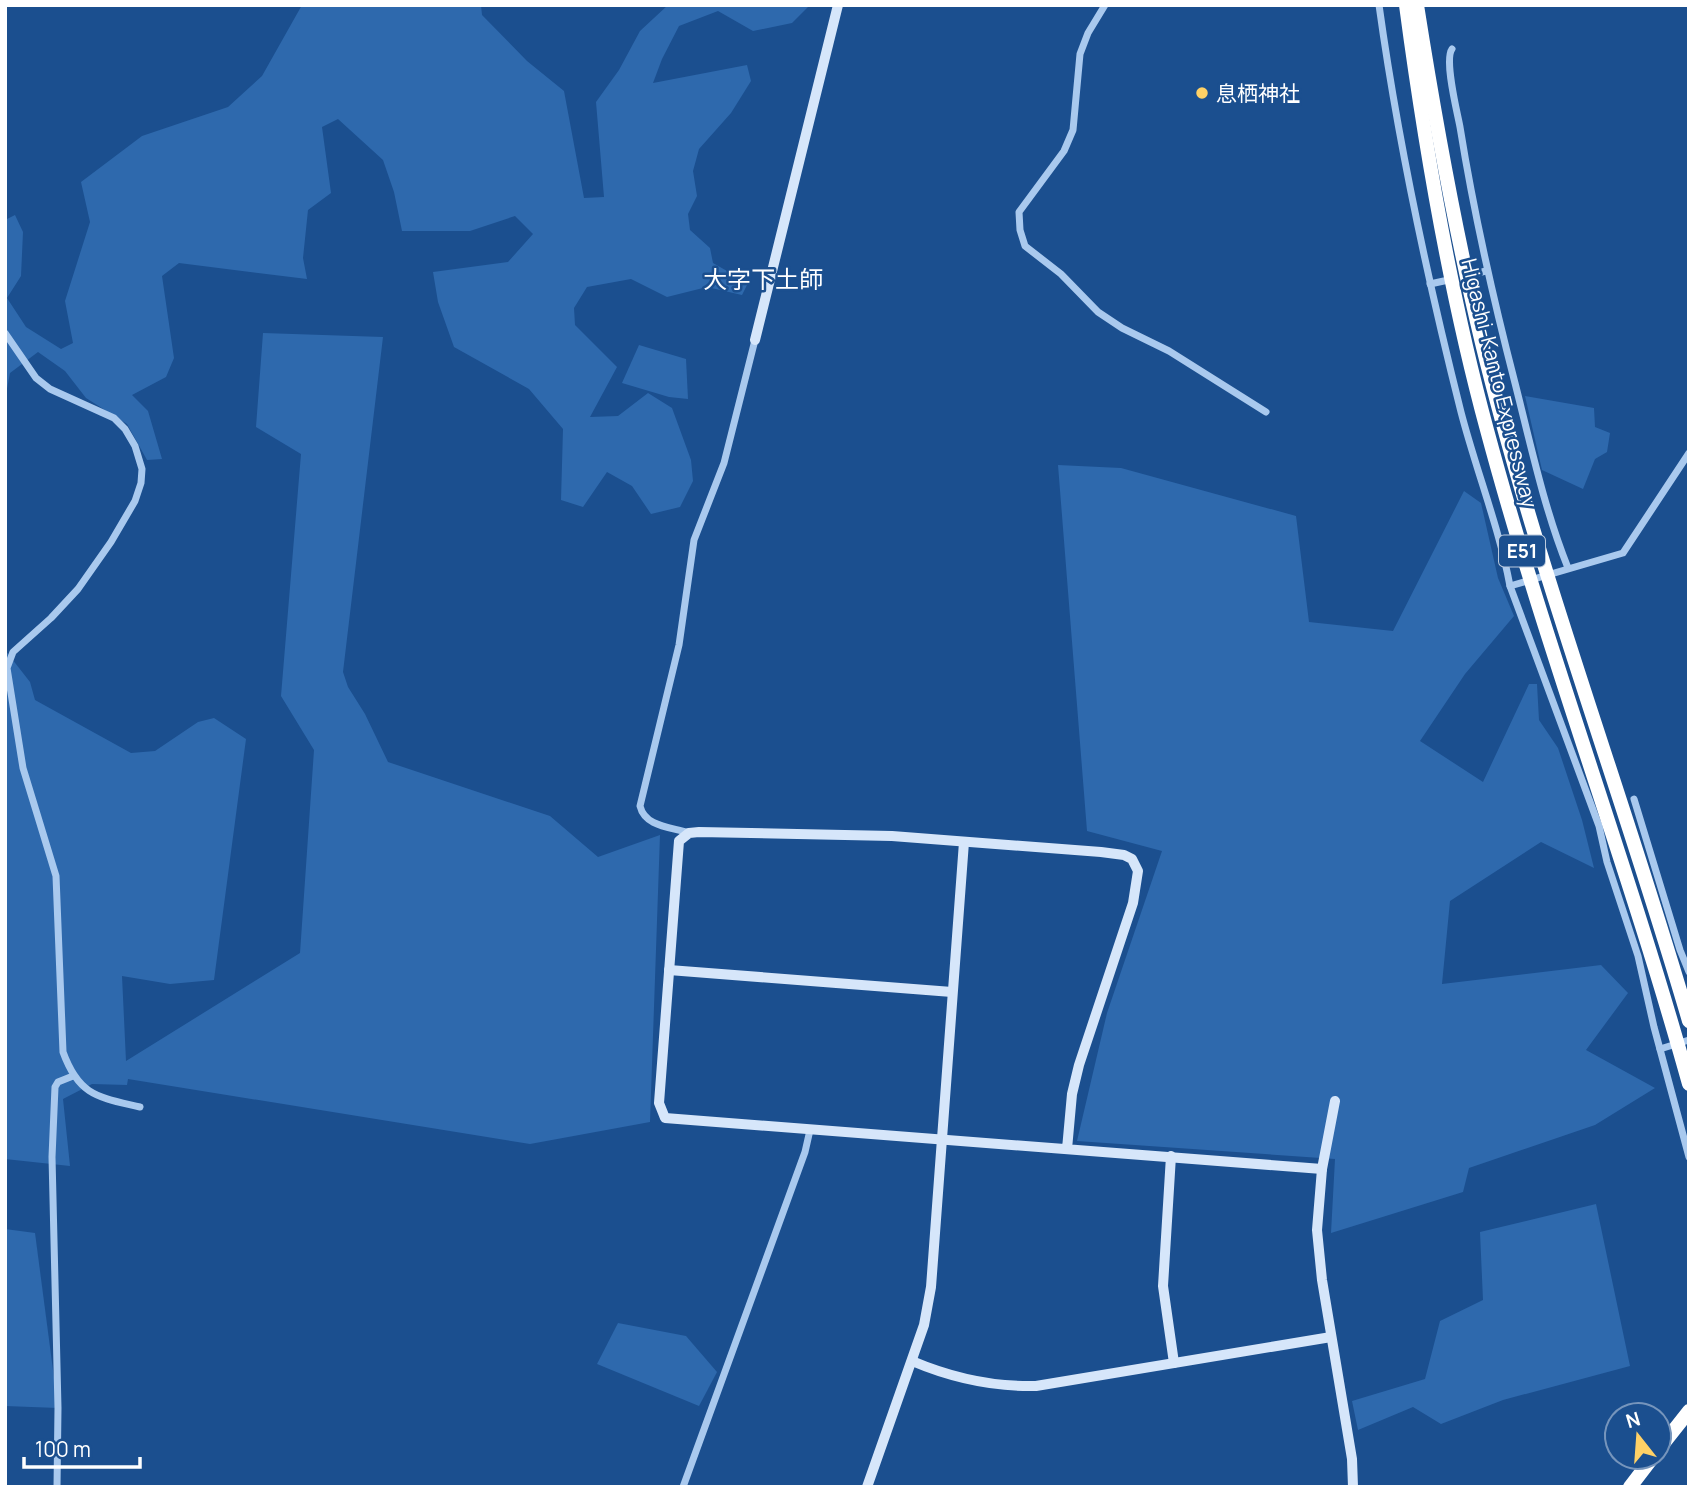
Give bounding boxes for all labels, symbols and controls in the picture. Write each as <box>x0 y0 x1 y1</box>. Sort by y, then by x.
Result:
place label: 息栖神社 <box>1216 79 1300 107</box>
marker: 息栖神社 <box>1194 85 1210 101</box>
street label: Higashi-Kanto Expressway <box>1455 255 1545 511</box>
district label: 大字下土師 <box>703 262 823 295</box>
road number: E51 <box>1499 536 1545 566</box>
north arrow <box>1603 1401 1673 1471</box>
text: N <box>1623 1405 1643 1434</box>
scale bar <box>24 1426 140 1470</box>
text: 100 m <box>35 1435 91 1463</box>

